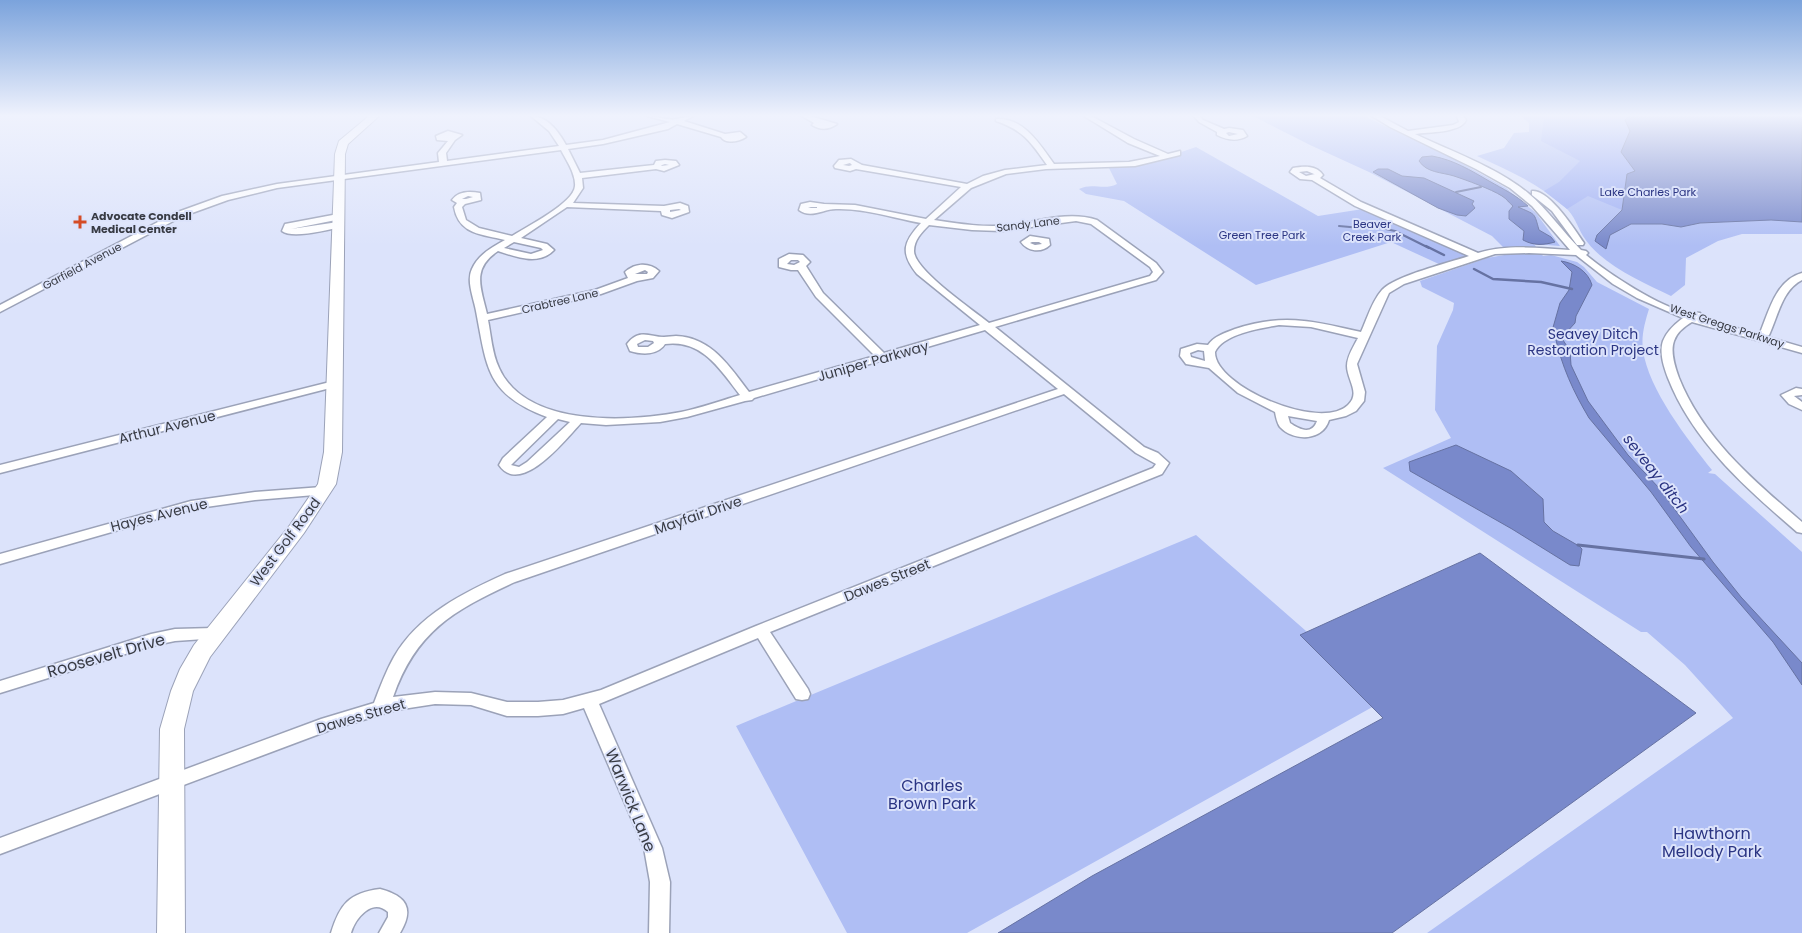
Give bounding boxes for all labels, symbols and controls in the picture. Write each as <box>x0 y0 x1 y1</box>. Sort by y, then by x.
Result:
park label: Lake Charles Park <box>1600 184 1697 200</box>
place label: Advocate Condell Medical Center <box>91 208 192 237</box>
street label: Sandy Lane <box>995 212 1061 236</box>
marker: Advocate Condell Medical Center <box>73 215 87 229</box>
park label: Beaver Creek Park <box>1343 216 1402 245</box>
park label: Green Tree Park <box>1219 227 1306 243</box>
street label: Garfield Avenue <box>40 238 125 294</box>
street label: Crabtree Lane <box>520 284 600 318</box>
street label: West Greggs Parkway <box>1668 300 1787 352</box>
park label: Seavey Ditch Restoration Project <box>1527 324 1659 360</box>
street label: Juniper Parkway <box>815 336 931 386</box>
street label: Arthur Avenue <box>116 405 218 449</box>
water label: seveay ditch <box>1619 429 1694 518</box>
street label: Mayfair Drive <box>652 491 745 539</box>
street label: Hayes Avenue <box>108 493 210 537</box>
street label: West Golf Road <box>245 493 325 591</box>
street label: Dawes Street <box>841 554 933 606</box>
street label: Roosevelt Drive <box>45 628 168 683</box>
street label: Dawes Street <box>314 694 408 738</box>
street label: Warwick Lane <box>599 745 662 855</box>
park label: Charles Brown Park <box>888 774 977 815</box>
park label: Hawthorn Mellody Park <box>1662 822 1763 863</box>

